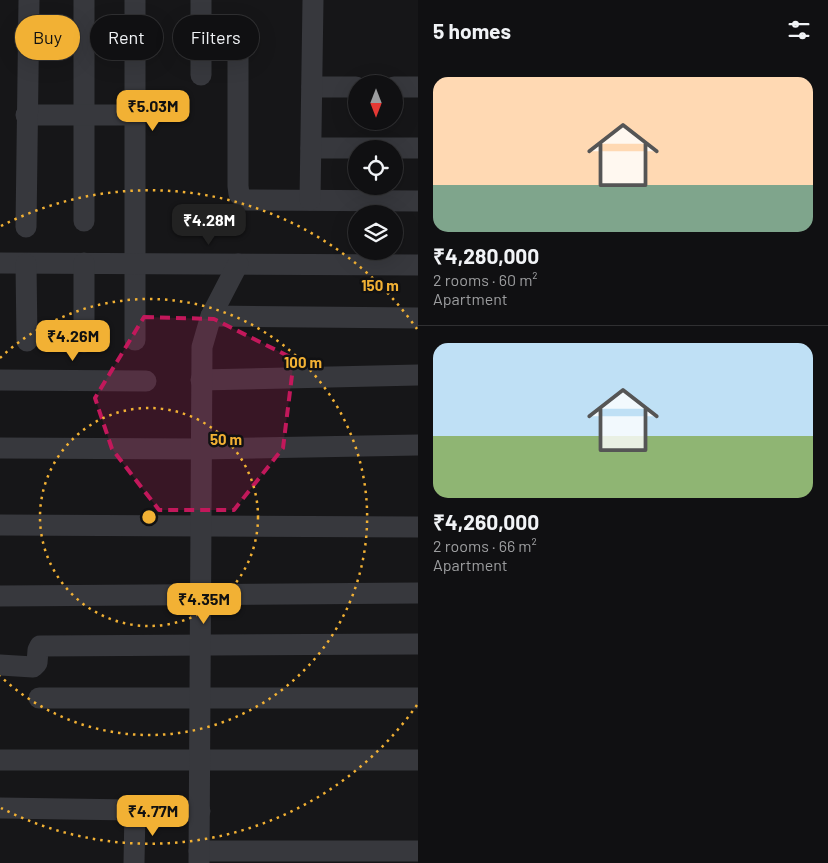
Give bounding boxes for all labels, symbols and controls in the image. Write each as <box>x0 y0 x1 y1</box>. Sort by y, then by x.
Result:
chip: Buy <box>15 15 80 60</box>
chip: Rent <box>90 15 163 60</box>
chip: Filters <box>173 15 259 60</box>
icon: filters <box>785 16 813 44</box>
text: 5 homes <box>433 18 511 43</box>
north arrow <box>348 75 402 130</box>
map controls <box>348 75 403 260</box>
pin: ₹5.03M <box>112 90 194 132</box>
text: ₹5.03M <box>128 96 178 115</box>
icon: home <box>578 110 668 200</box>
button: locate <box>348 140 403 195</box>
pin: ₹4.28M <box>168 204 250 246</box>
button: layers <box>348 205 403 260</box>
text: ₹4.28M <box>183 210 235 229</box>
text: ₹4,280,000 <box>433 243 539 268</box>
text: 2 rooms · 60 m² <box>433 270 538 289</box>
text: 150 m <box>361 276 399 294</box>
text: Apartment <box>433 289 508 308</box>
pin: ₹4.26M <box>32 320 114 362</box>
text: ₹4.26M <box>47 326 99 345</box>
text: 100 m <box>284 353 322 371</box>
icon: home <box>578 375 668 465</box>
text: 50 m <box>210 430 242 448</box>
centre of rings <box>140 508 158 526</box>
text: ₹4,260,000 <box>433 509 539 534</box>
text: 2 rooms · 66 m² <box>433 536 537 555</box>
text: Apartment <box>433 555 508 574</box>
pin: ₹4.35M <box>163 582 245 625</box>
text: ₹4.35M <box>178 589 230 608</box>
pin: ₹4.77M <box>112 794 194 837</box>
text: ₹4.77M <box>128 801 178 820</box>

